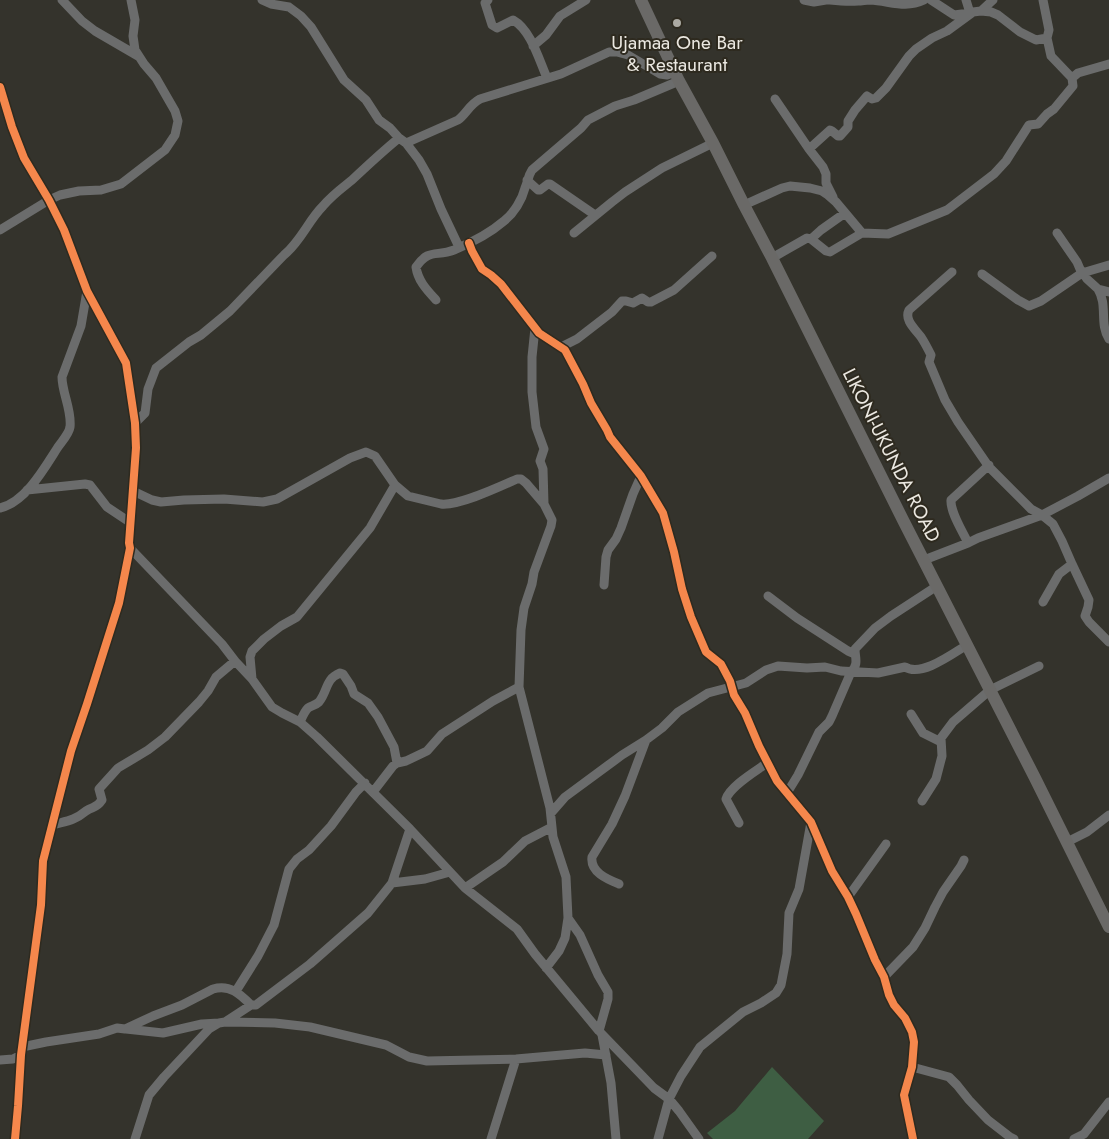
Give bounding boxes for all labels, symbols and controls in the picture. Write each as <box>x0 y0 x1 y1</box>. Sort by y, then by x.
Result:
marker: Ujamaa One Bar & Restaurant <box>671 17 683 29</box>
place label: Ujamaa One Bar & Restaurant <box>611 29 743 78</box>
street label: LIKONI-UKUNDA ROAD <box>836 364 947 547</box>

